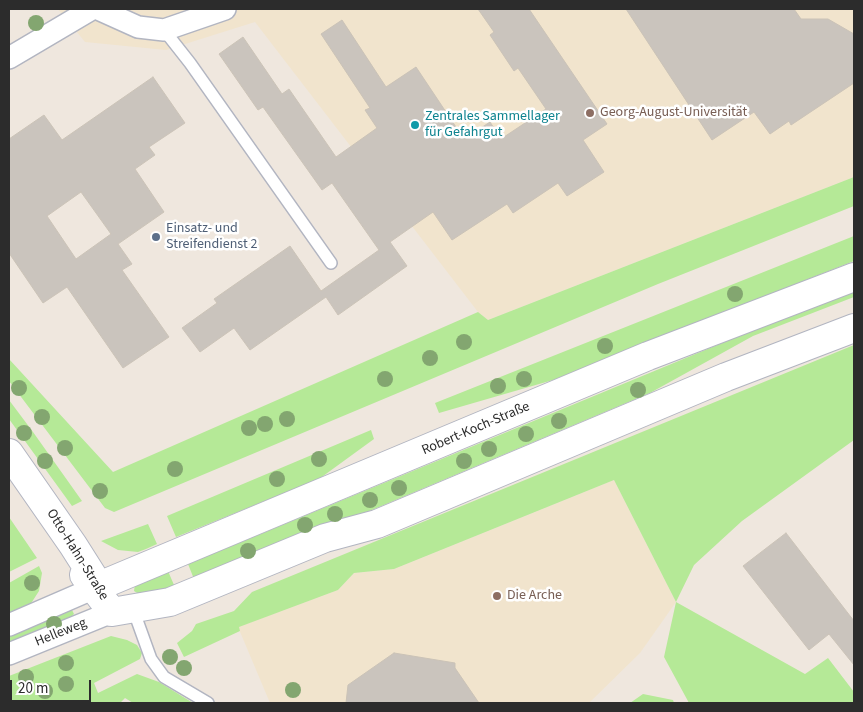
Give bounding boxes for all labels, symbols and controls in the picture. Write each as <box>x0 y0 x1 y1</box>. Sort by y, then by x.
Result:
place label: Georg-August-Universität <box>600 105 747 121</box>
marker: Georg-August-Universität <box>584 107 596 119</box>
place label: Zentrales Sammellager für Gefahrgut <box>425 109 560 142</box>
marker: Zentrales Sammellager für Gefahrgut <box>409 119 421 131</box>
place label: Einsatz- und Streifendienst 2 <box>166 221 257 253</box>
marker: Einsatz- und Streifendienst 2 <box>150 231 162 243</box>
street label: Robert-Koch-Straße <box>419 399 533 459</box>
street label: Otto-Hahn-Straße <box>42 506 112 604</box>
place label: Die Arche <box>507 588 562 604</box>
marker: Die Arche <box>491 590 503 602</box>
street label: Helleweg <box>33 615 89 651</box>
scale bar <box>12 670 94 702</box>
text: 20 m <box>18 678 48 699</box>

